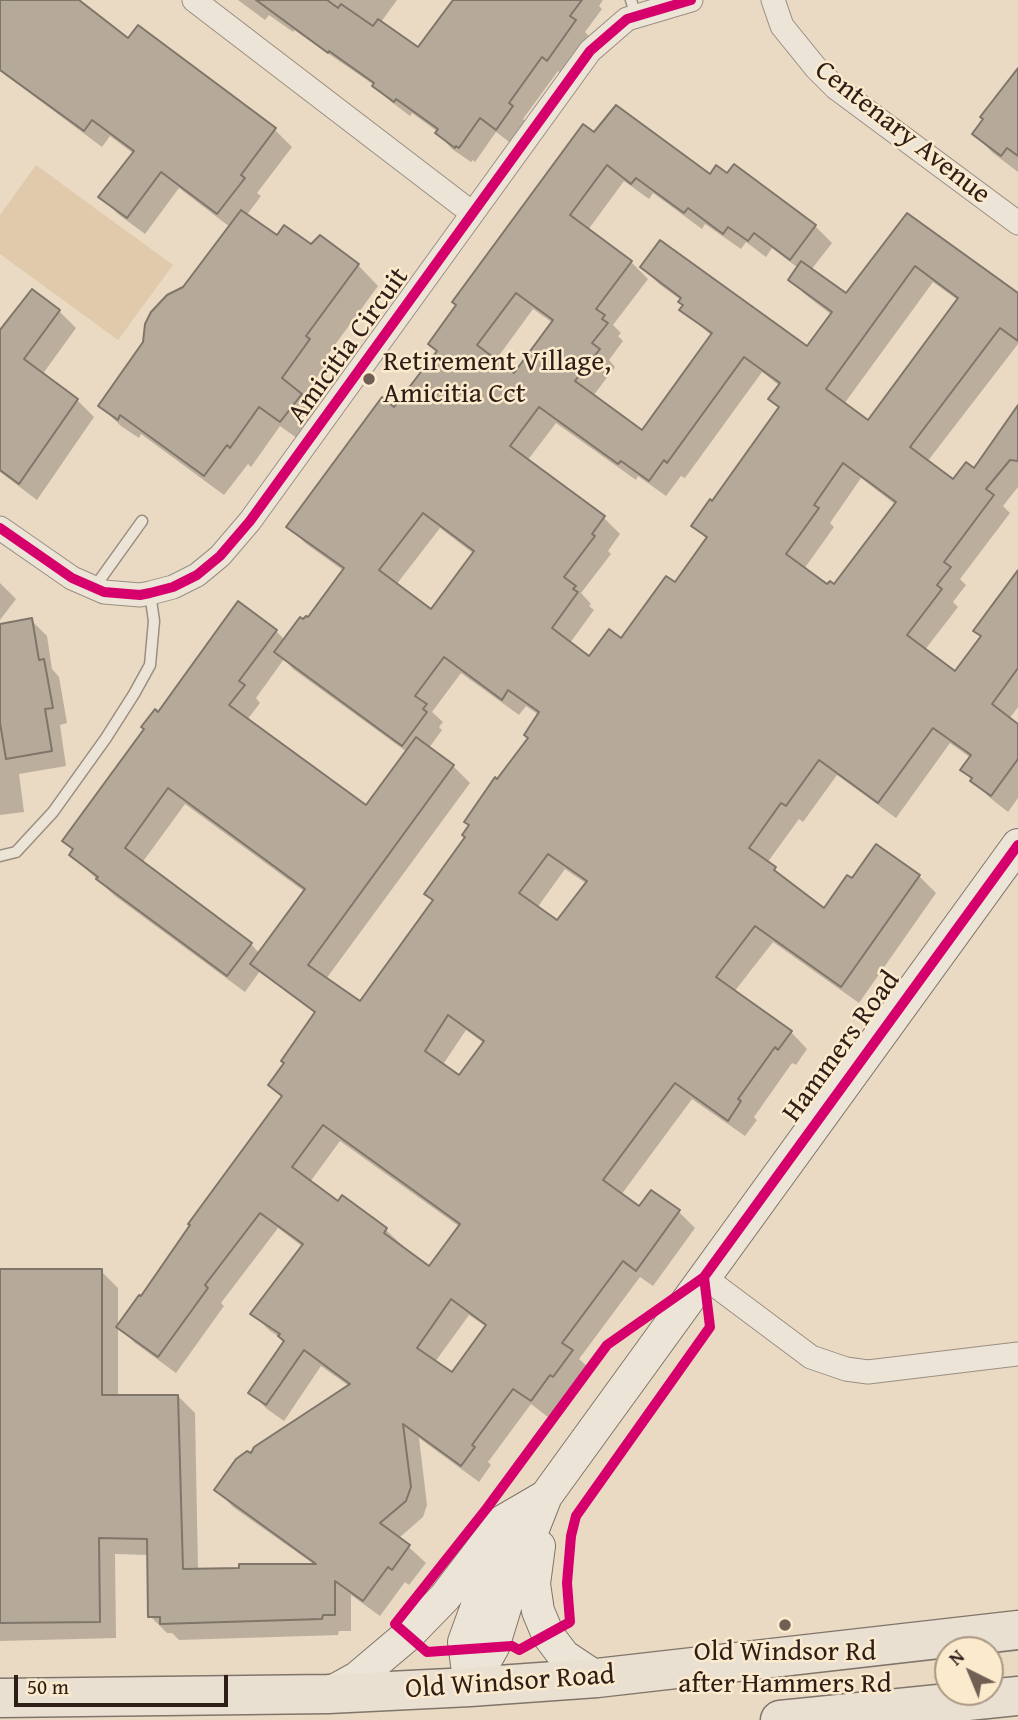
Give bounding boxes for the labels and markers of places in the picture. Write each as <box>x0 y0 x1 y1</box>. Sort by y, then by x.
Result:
place label: Retirement Village, Amicitia Cct <box>383 346 611 412</box>
marker: Retirement Village, Amicitia Cct <box>361 371 377 387</box>
marker: Old Windsor Rd after Hammers Rd <box>777 1617 793 1633</box>
place label: Old Windsor Rd after Hammers Rd <box>678 1636 892 1702</box>

